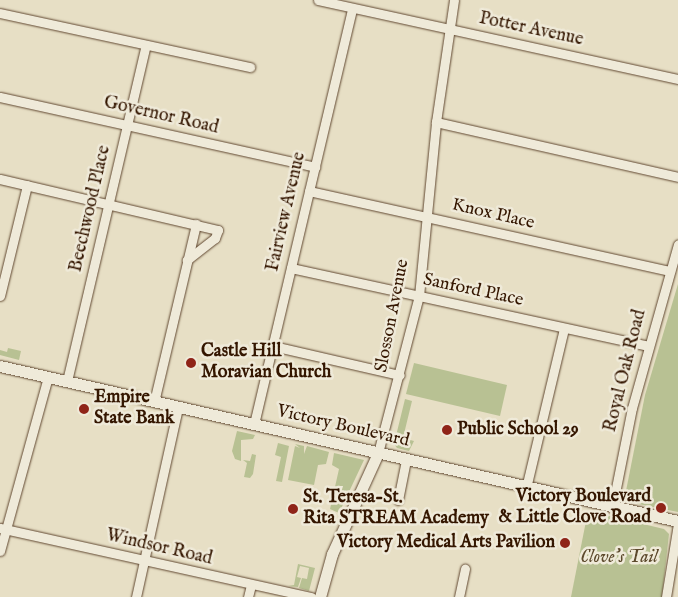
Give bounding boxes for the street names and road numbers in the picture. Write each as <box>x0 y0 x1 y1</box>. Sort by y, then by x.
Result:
street label: Potter Avenue <box>477 8 585 52</box>
street label: Governor Road <box>102 92 220 140</box>
street label: Beechwood Place <box>66 144 116 274</box>
street label: Fairview Avenue <box>263 150 311 274</box>
street label: Knox Place <box>450 195 536 235</box>
street label: Slosson Avenue <box>371 258 415 374</box>
street label: Sanford Place <box>421 270 525 312</box>
street label: Royal Oak Road <box>600 308 652 434</box>
street label: Victory Boulevard <box>275 401 411 453</box>
street label: Windsor Road <box>104 525 214 571</box>

